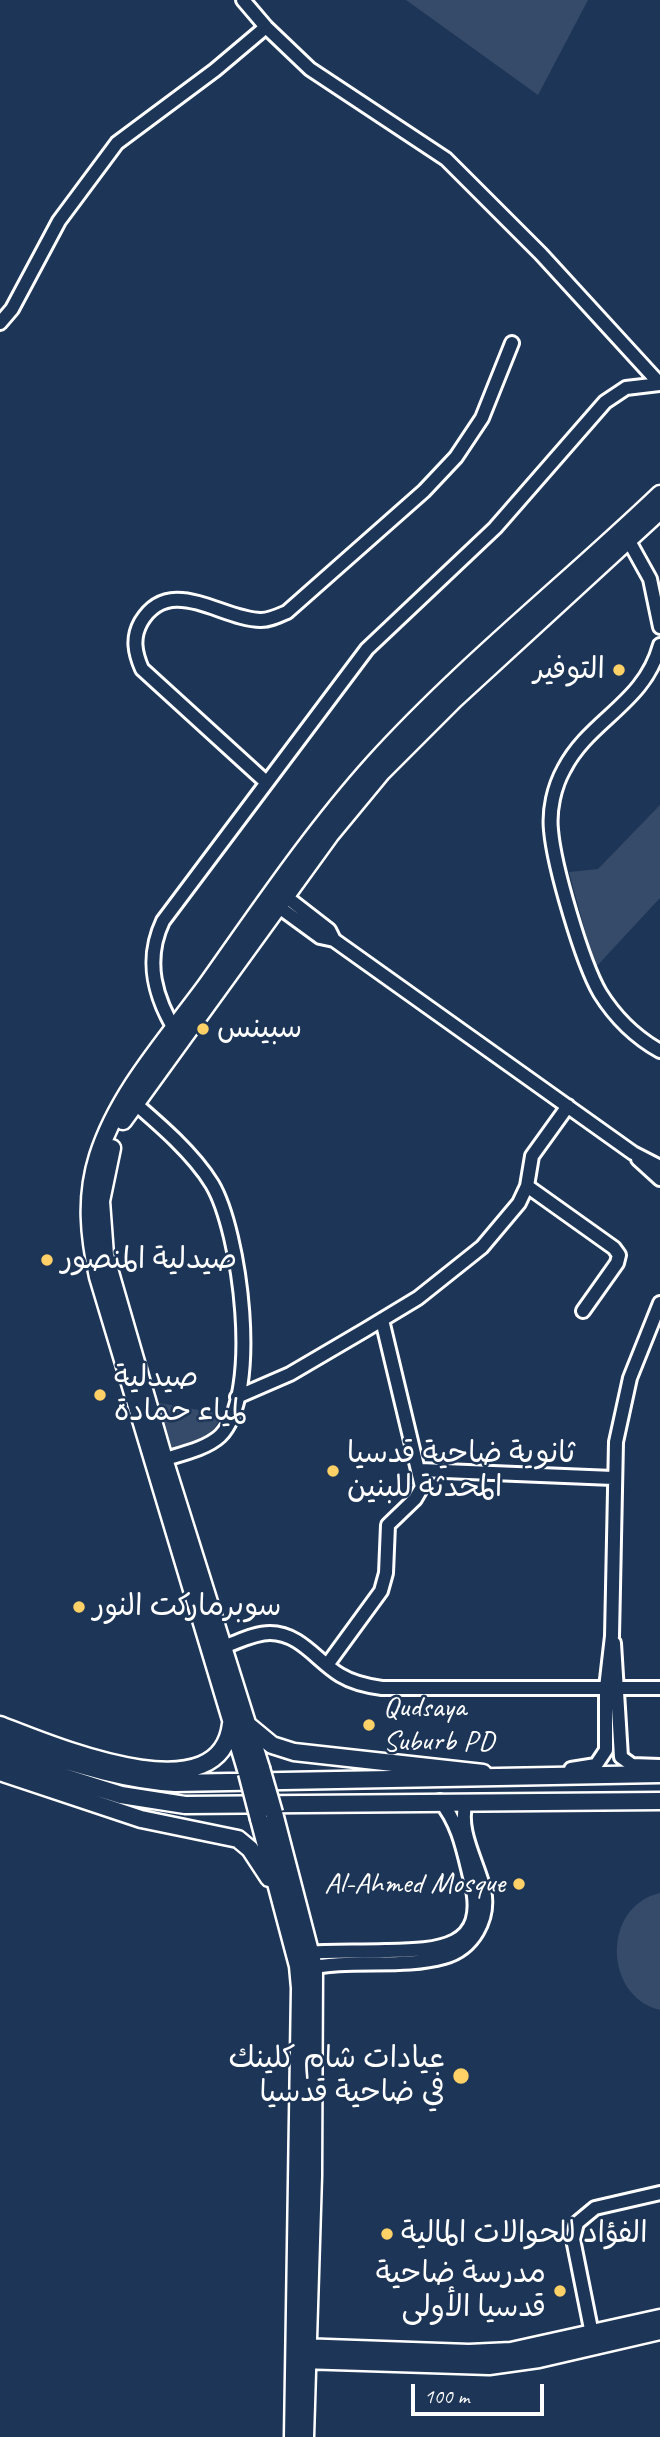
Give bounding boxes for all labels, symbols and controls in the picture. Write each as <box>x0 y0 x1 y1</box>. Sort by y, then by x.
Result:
place label: التوفير <box>534 652 605 688</box>
marker: التوفير <box>611 662 627 678</box>
place label: سبينس <box>217 1011 302 1047</box>
marker: سبينس <box>195 1021 211 1037</box>
place label: صيدلية المنصور <box>61 1242 237 1278</box>
marker: صيدلية المنصور <box>39 1252 55 1268</box>
place label: صيدلية لمياء حمادة <box>114 1360 247 1430</box>
marker: صيدلية لمياء حمادة <box>92 1387 108 1403</box>
place label: ثانوية ضاحية قدسيا المحدثة للبنين <box>347 1436 575 1506</box>
marker: ثانوية ضاحية قدسيا المحدثة للبنين <box>325 1463 341 1479</box>
place label: سوبرماركت النور <box>93 1589 281 1625</box>
marker: سوبرماركت النور <box>71 1599 87 1615</box>
place label: Qudsaya Suburb PD <box>383 1690 494 1760</box>
marker: Qudsaya Suburb PD <box>361 1717 377 1733</box>
place label: Al-Ahmed Mosque <box>324 1866 505 1902</box>
marker: Al-Ahmed Mosque <box>511 1876 527 1892</box>
place label: عيادات شام كلينك في ضاحية قدسيا <box>228 2041 445 2112</box>
marker: عيادات شام كلينك في ضاحية قدسيا <box>451 2066 471 2086</box>
place label: الفؤاد للحوالات المالية <box>401 2216 648 2252</box>
marker: الفؤاد للحوالات المالية <box>379 2226 395 2242</box>
place label: مدرسة ضاحية قدسيا الأولى <box>376 2256 546 2326</box>
marker: مدرسة ضاحية قدسيا الأولى <box>552 2283 568 2299</box>
scale bar <box>415 2370 548 2414</box>
text: 100 m <box>424 2383 469 2409</box>

